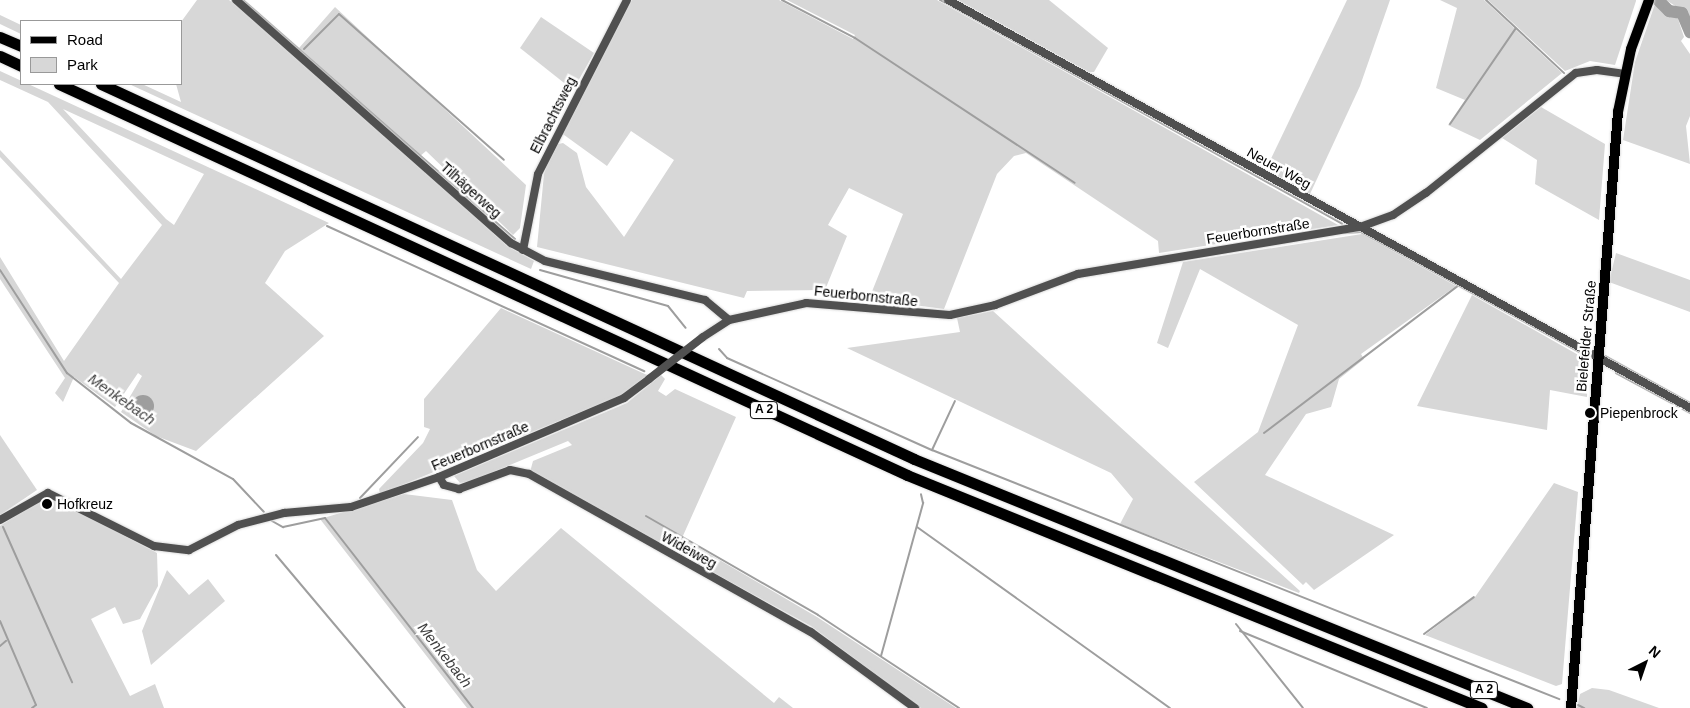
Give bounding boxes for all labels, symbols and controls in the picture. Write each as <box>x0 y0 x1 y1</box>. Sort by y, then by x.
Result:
legend <box>20 20 182 85</box>
text: Road <box>67 31 103 48</box>
text: Park <box>67 56 98 73</box>
street label: Elbrachtsweg <box>526 74 580 156</box>
street label: Neuer Weg <box>1244 144 1314 192</box>
street label: Tilhägerweg <box>437 158 505 222</box>
street label: Feuerbornstraße <box>1205 215 1311 247</box>
street label: Bielefelder Straße <box>1573 279 1599 393</box>
street label: Feuerbornstraße <box>813 282 919 310</box>
water label: Menkebach <box>85 369 159 429</box>
road number: A 2 <box>749 400 779 420</box>
place label: Piepenbrock <box>1600 405 1678 421</box>
marker: Piepenbrock <box>1584 407 1596 419</box>
street label: Feuerbornstraße <box>429 418 531 474</box>
place label: Hofkreuz <box>57 496 113 512</box>
marker: Hofkreuz <box>41 498 53 510</box>
street label: Wideiweg <box>658 528 720 572</box>
water label: Menkebach <box>414 619 476 691</box>
north arrow <box>1620 638 1670 688</box>
text: N <box>1646 642 1664 661</box>
road number: A 2 <box>1469 680 1499 700</box>

